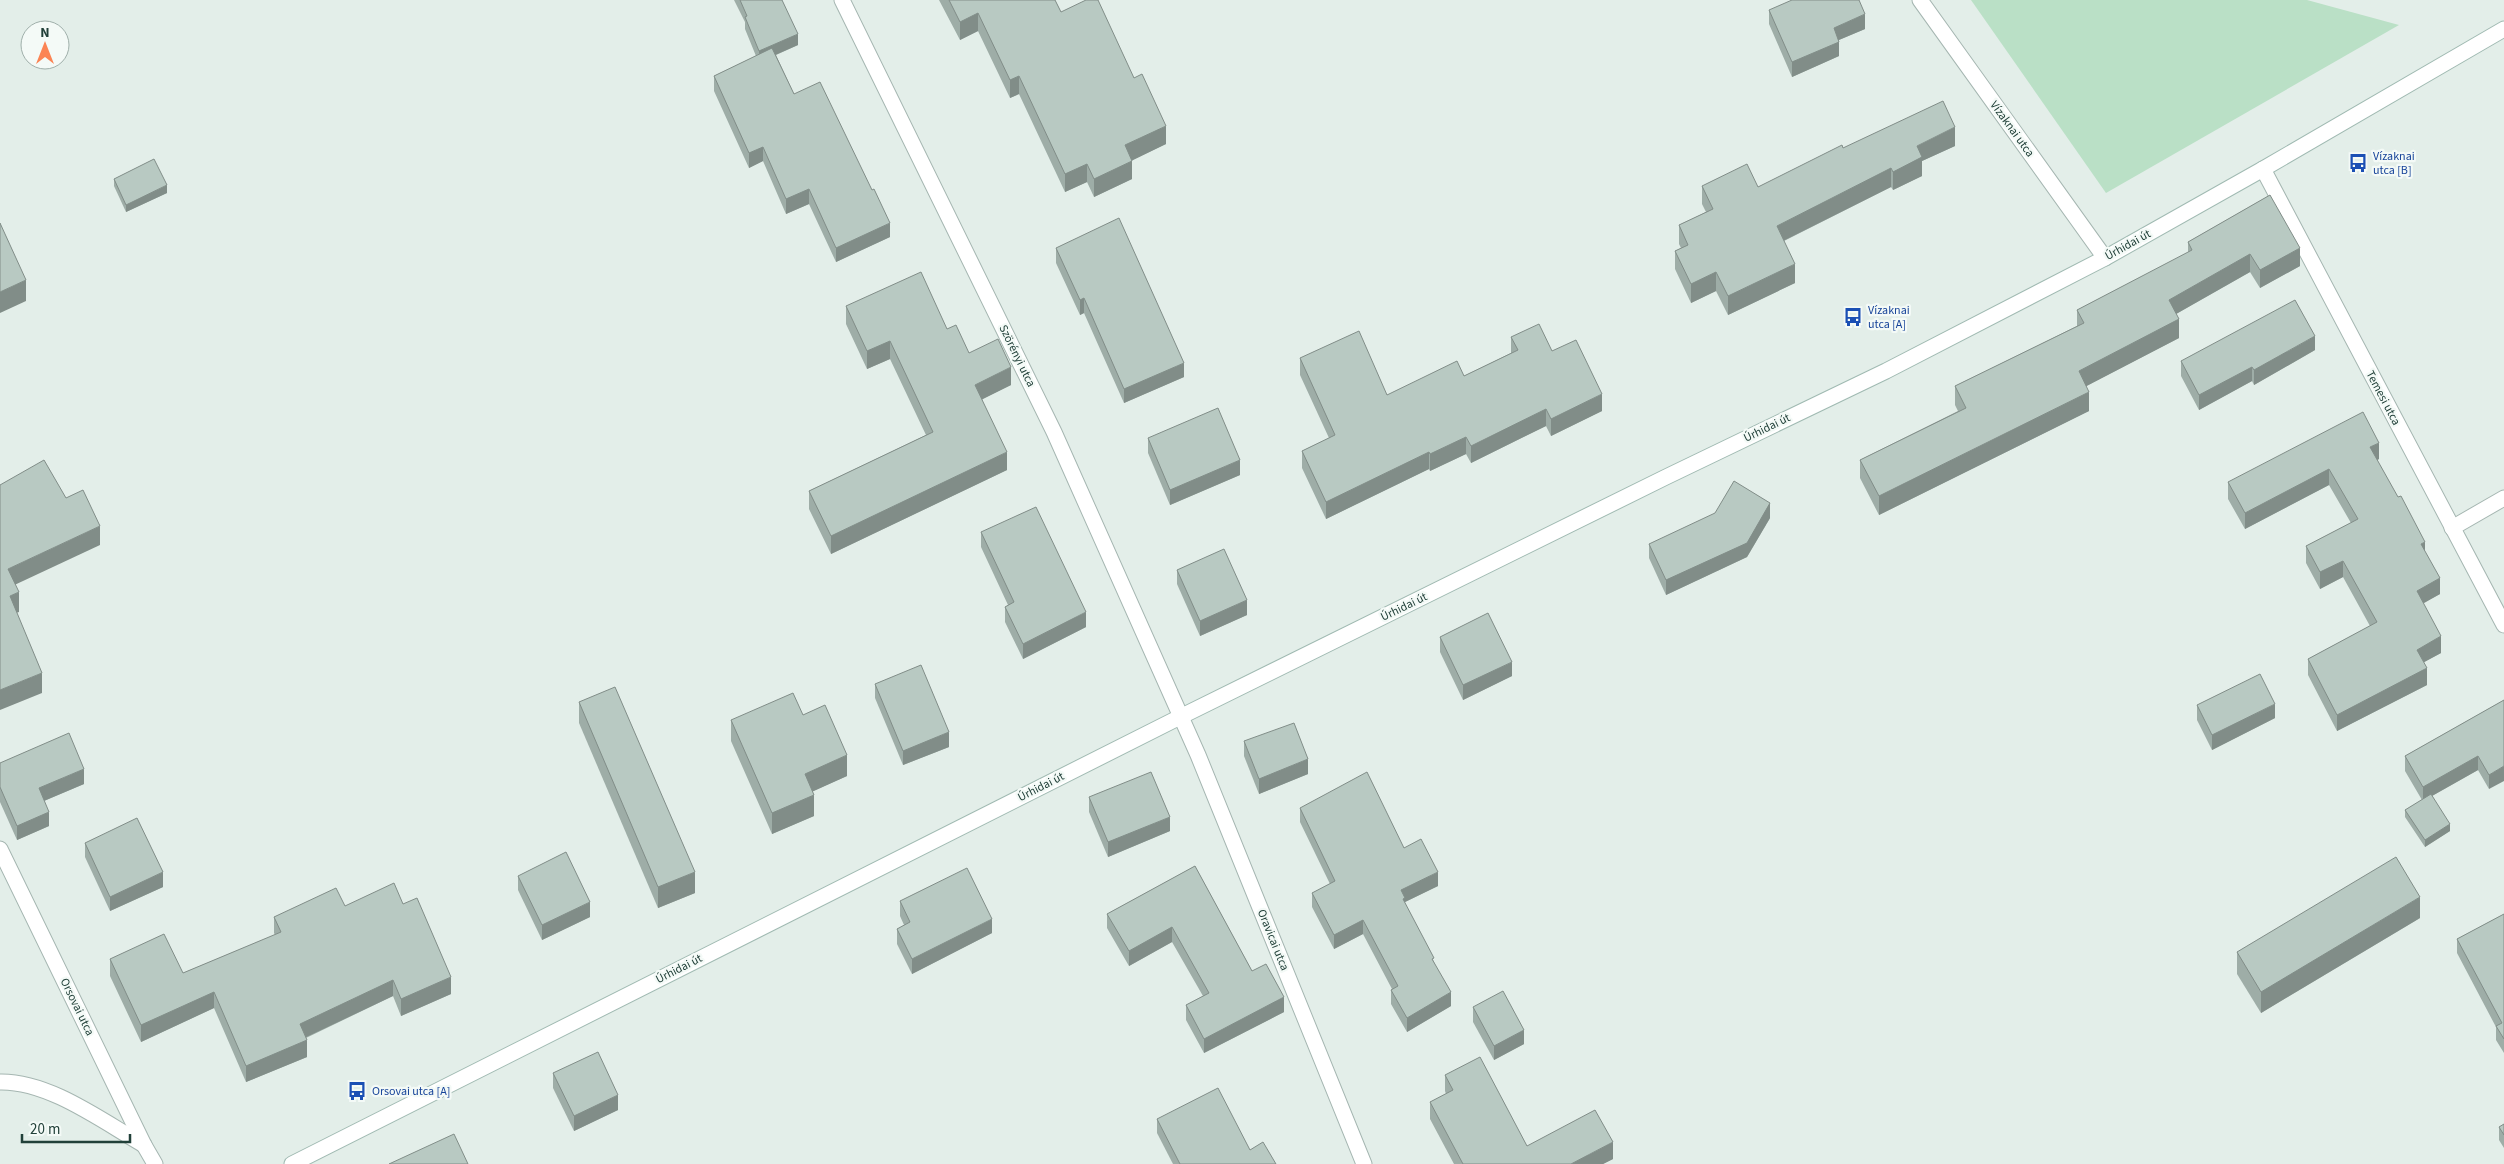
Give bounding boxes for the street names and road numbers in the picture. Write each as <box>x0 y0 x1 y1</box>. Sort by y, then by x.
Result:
street label: Vízaknai utca <box>1986 97 2038 161</box>
street label: Úrhidai út <box>2102 225 2154 265</box>
street label: Szörényi utca <box>995 322 1039 390</box>
street label: Temesi utca <box>2361 368 2405 428</box>
street label: Úrhidai út <box>1741 409 1793 447</box>
street label: Úrhidai út <box>1378 588 1430 626</box>
street label: Úrhidai út <box>1015 768 1067 806</box>
street label: Oravicai utca <box>1253 907 1293 973</box>
street label: Úrhidai út <box>653 950 705 988</box>
street label: Orsovai utca <box>56 975 98 1039</box>

